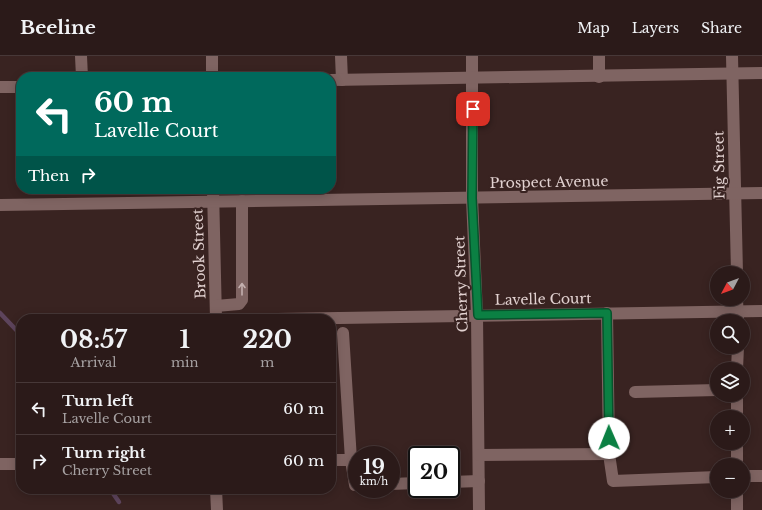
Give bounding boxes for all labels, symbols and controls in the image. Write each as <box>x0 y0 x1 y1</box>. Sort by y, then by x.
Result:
text: Beeline <box>20 16 96 39</box>
text: Map <box>577 19 610 37</box>
text: Layers <box>632 19 679 37</box>
text: Share <box>701 19 742 37</box>
text: 60 m <box>94 85 172 120</box>
icon: left <box>28 88 80 140</box>
pin <box>456 92 490 126</box>
icon: arrive <box>462 98 484 120</box>
text: Lavelle Court <box>94 120 218 142</box>
street label: Fig Street <box>709 130 729 199</box>
icon: right <box>77 164 99 186</box>
text: Then <box>28 166 69 185</box>
street label: Prospect Avenue <box>489 172 609 192</box>
street label: Brook Street <box>188 208 210 299</box>
street label: Cherry Street <box>450 235 472 333</box>
north arrow <box>710 266 750 306</box>
map controls <box>710 266 750 498</box>
one-way arrow <box>238 283 246 296</box>
street label: Lavelle Court <box>494 289 592 309</box>
button: search <box>710 314 750 354</box>
text: 08:57 <box>60 325 127 354</box>
text: 1 <box>180 325 190 354</box>
text: 220 <box>243 325 292 354</box>
text: Arrival <box>71 354 117 371</box>
text: min <box>171 354 198 371</box>
text: m <box>260 354 274 371</box>
button: layers <box>710 362 750 402</box>
text: Turn left <box>62 391 133 410</box>
icon: left <box>28 398 50 420</box>
text: 60 m <box>283 399 324 418</box>
text: Lavelle Court <box>62 410 152 427</box>
button: + <box>710 410 750 450</box>
position arrow <box>588 417 630 459</box>
text: Turn right <box>62 443 145 462</box>
speed limit sign: 20 <box>408 446 460 498</box>
icon: right <box>28 450 50 472</box>
text: 60 m <box>283 451 324 470</box>
text: 19 <box>363 455 385 479</box>
button: − <box>710 458 750 498</box>
text: Cherry Street <box>62 462 152 479</box>
text: km/h <box>360 475 388 488</box>

